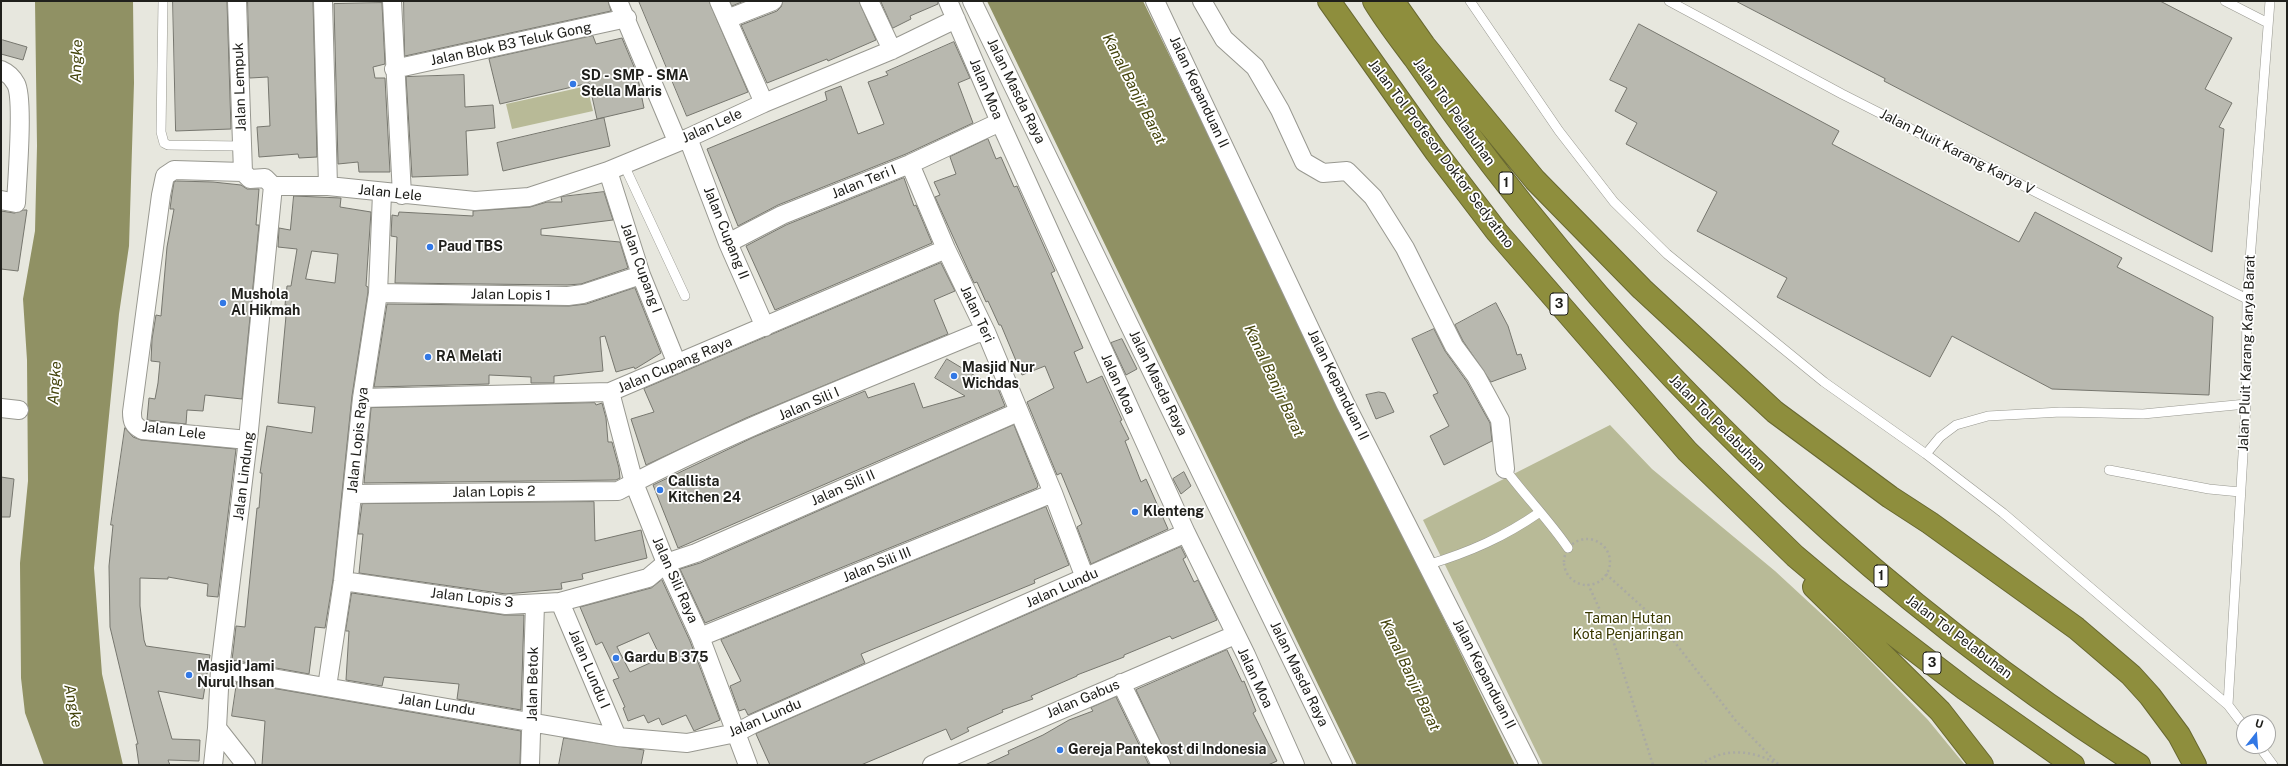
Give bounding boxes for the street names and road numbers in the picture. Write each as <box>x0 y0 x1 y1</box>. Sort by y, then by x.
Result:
street label: Jalan Blok B3 Teluk Gong <box>429 19 593 69</box>
street label: Jalan Kepanduan II <box>1166 33 1232 151</box>
street label: Jalan Masda Raya <box>983 36 1049 146</box>
street label: Jalan Lempuk <box>230 42 250 132</box>
street label: Jalan Tol Pelabuhan <box>1409 55 1499 169</box>
street label: Jalan Moa <box>966 56 1006 122</box>
street label: Jalan Tol Profesor Doktor Sedyatmo <box>1365 56 1517 252</box>
street label: Jalan Lele <box>679 105 745 147</box>
street label: Jalan Pluit Karang Karya V <box>1877 106 2037 198</box>
street label: Jalan Teri I <box>829 161 899 203</box>
road number: 1 <box>1499 172 1513 194</box>
street label: Jalan Lele <box>357 181 423 205</box>
street label: Jalan Cupang II <box>700 184 752 282</box>
street label: Jalan Cupang I <box>617 221 665 315</box>
street label: Jalan Pluit Karang Karya Barat <box>2235 254 2259 452</box>
street label: Jalan Teri <box>957 283 997 345</box>
street label: Jalan Lopis 1 <box>471 286 551 304</box>
road number: 3 <box>1550 293 1568 315</box>
street label: Jalan Kepanduan II <box>1304 327 1372 443</box>
street label: Jalan Masda Raya <box>1125 328 1191 438</box>
street label: Jalan Cupang Raya <box>615 333 735 397</box>
street label: Jalan Moa <box>1097 351 1139 417</box>
street label: Jalan Tol Pelabuhan <box>1666 372 1768 474</box>
street label: Jalan Sili I <box>776 384 842 424</box>
street label: Jalan Lopis Raya <box>344 386 372 494</box>
street label: Jalan Lele <box>141 419 207 443</box>
street label: Jalan Lindung <box>230 430 258 522</box>
street label: Jalan Sili II <box>808 466 878 510</box>
street label: Jalan Lopis 2 <box>452 483 536 501</box>
street label: Jalan Sili Raya <box>649 534 701 626</box>
street label: Jalan Sili III <box>840 544 914 586</box>
street label: Jalan Lundu <box>1023 565 1101 611</box>
road number: 1 <box>1874 565 1888 587</box>
street label: Jalan Lopis 3 <box>430 585 514 611</box>
street label: Jalan Tol Pelabuhan <box>1903 592 2015 682</box>
street label: Jalan Kepanduan II <box>1449 616 1519 732</box>
street label: Jalan Masda Raya <box>1266 619 1332 729</box>
street label: Jalan Lundu I <box>565 627 613 711</box>
street label: Jalan Moa <box>1234 645 1276 711</box>
street label: Jalan Betok <box>524 647 542 721</box>
road number: 3 <box>1923 652 1941 674</box>
street label: Jalan Gabus <box>1044 676 1122 722</box>
street label: Jalan Lundu <box>397 691 477 719</box>
street label: Jalan Lundu <box>726 695 804 741</box>

